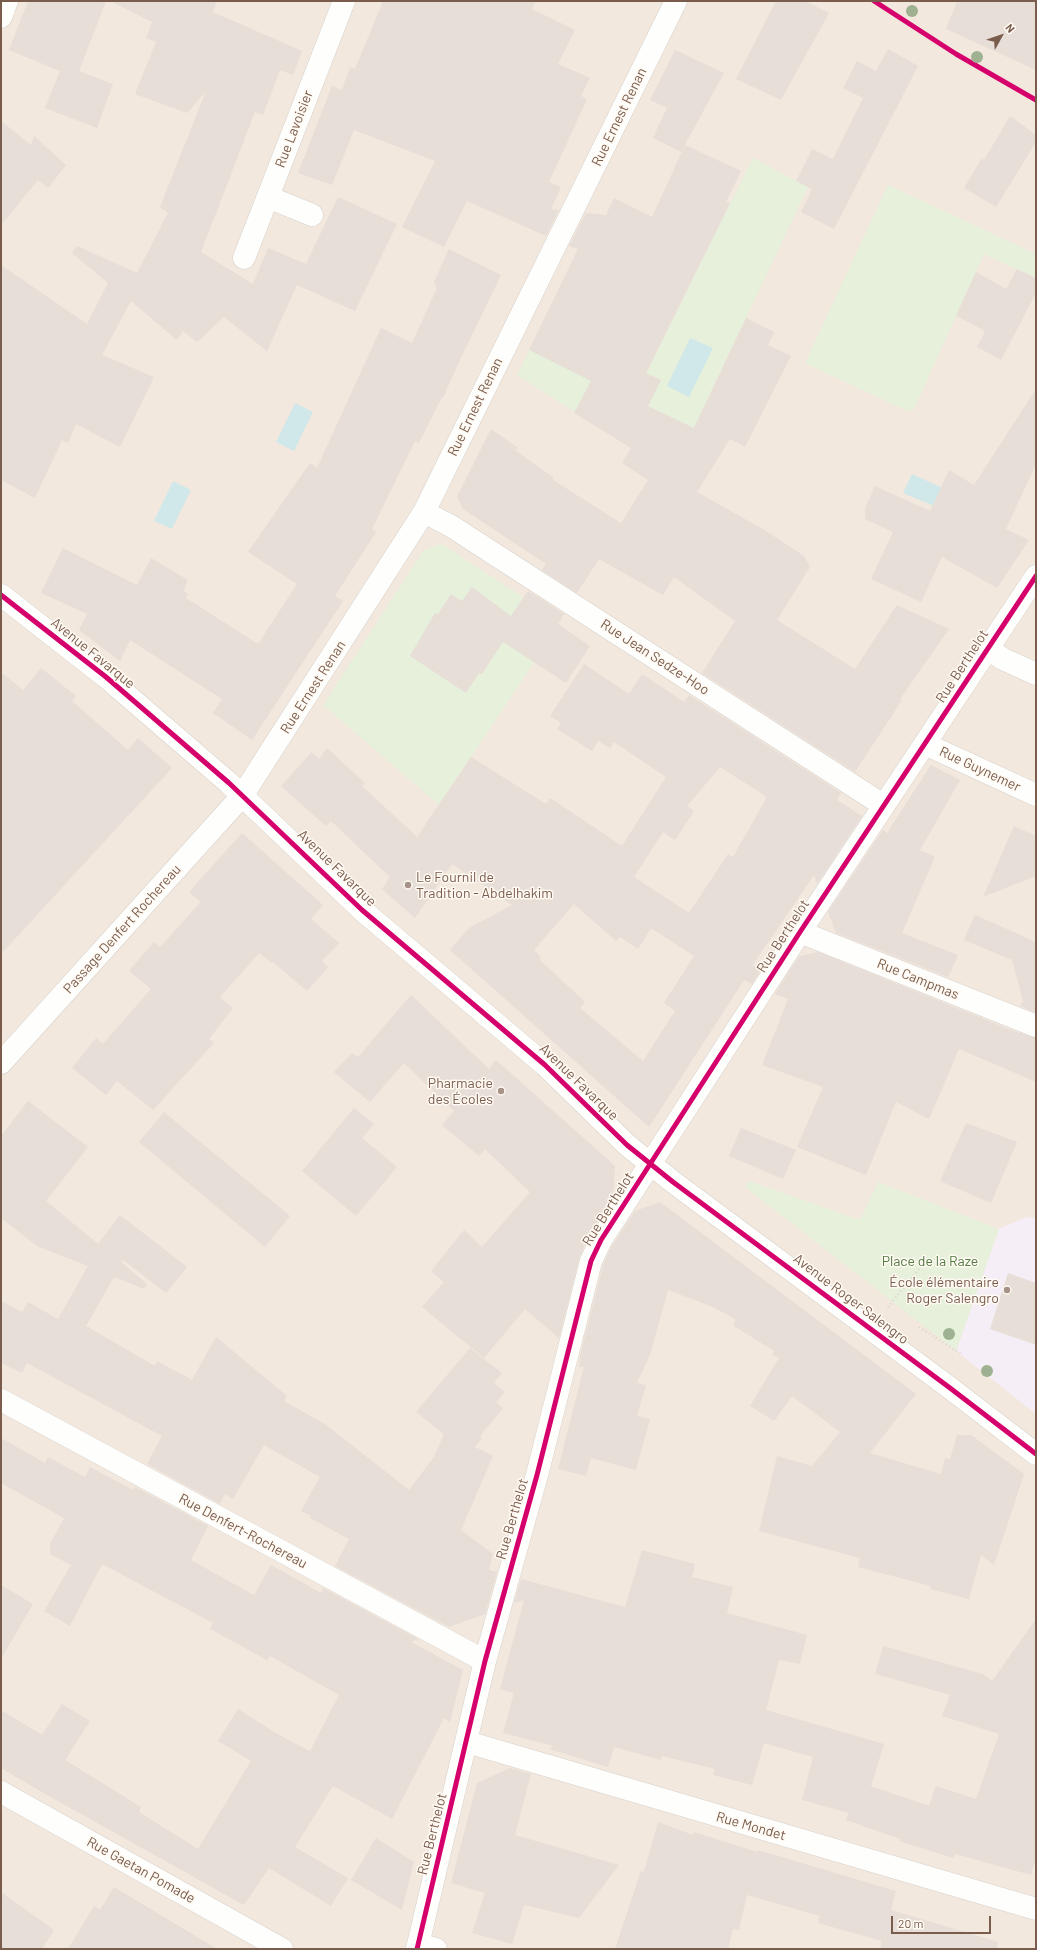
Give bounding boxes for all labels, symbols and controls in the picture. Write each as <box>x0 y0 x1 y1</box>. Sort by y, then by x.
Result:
north arrow <box>981 16 1021 56</box>
text: N <box>1003 21 1018 35</box>
street label: Rue Ernest Renan <box>588 65 650 169</box>
street label: Rue Lavoisier <box>271 88 317 170</box>
street label: Rue Ernest Renan <box>444 355 506 459</box>
street label: Avenue Favarque <box>48 614 138 692</box>
street label: Rue Jean Sedze-Hoo <box>598 616 712 698</box>
street label: Rue Berthelot <box>932 626 992 706</box>
street label: Rue Ernest Renan <box>277 637 349 737</box>
street label: Rue Guynemer <box>937 743 1023 795</box>
street label: Avenue Favarque <box>294 826 380 910</box>
street label: Passage Denfert Rochereau <box>60 861 184 997</box>
place label: Le Fournil de Tradition - Abdelhakim <box>416 869 553 902</box>
marker: Le Fournil de Tradition - Abdelhakim <box>403 880 413 890</box>
street label: Rue Berthelot <box>753 896 813 976</box>
street label: Rue Campmas <box>875 955 961 1003</box>
street label: Avenue Favarque <box>536 1040 622 1124</box>
place label: Pharmacie des Écoles <box>428 1075 493 1108</box>
marker: Pharmacie des Écoles <box>496 1086 506 1096</box>
street label: Rue Berthelot <box>579 1169 637 1249</box>
street label: Avenue Roger Salengro <box>790 1250 912 1348</box>
park label: Place de la Raze <box>882 1253 978 1269</box>
place label: École élémentaire Roger Salengro <box>889 1274 999 1306</box>
marker: École élémentaire Roger Salengro <box>1002 1285 1012 1295</box>
street label: Rue Berthelot <box>492 1476 532 1562</box>
street label: Rue Denfert-Rochereau <box>176 1490 310 1572</box>
street label: Rue Berthelot <box>414 1791 450 1877</box>
street label: Rue Mondet <box>714 1808 788 1844</box>
street label: Rue Gaetan Pomade <box>84 1833 198 1907</box>
scale bar <box>893 1908 993 1934</box>
text: 20 m <box>898 1916 924 1930</box>

